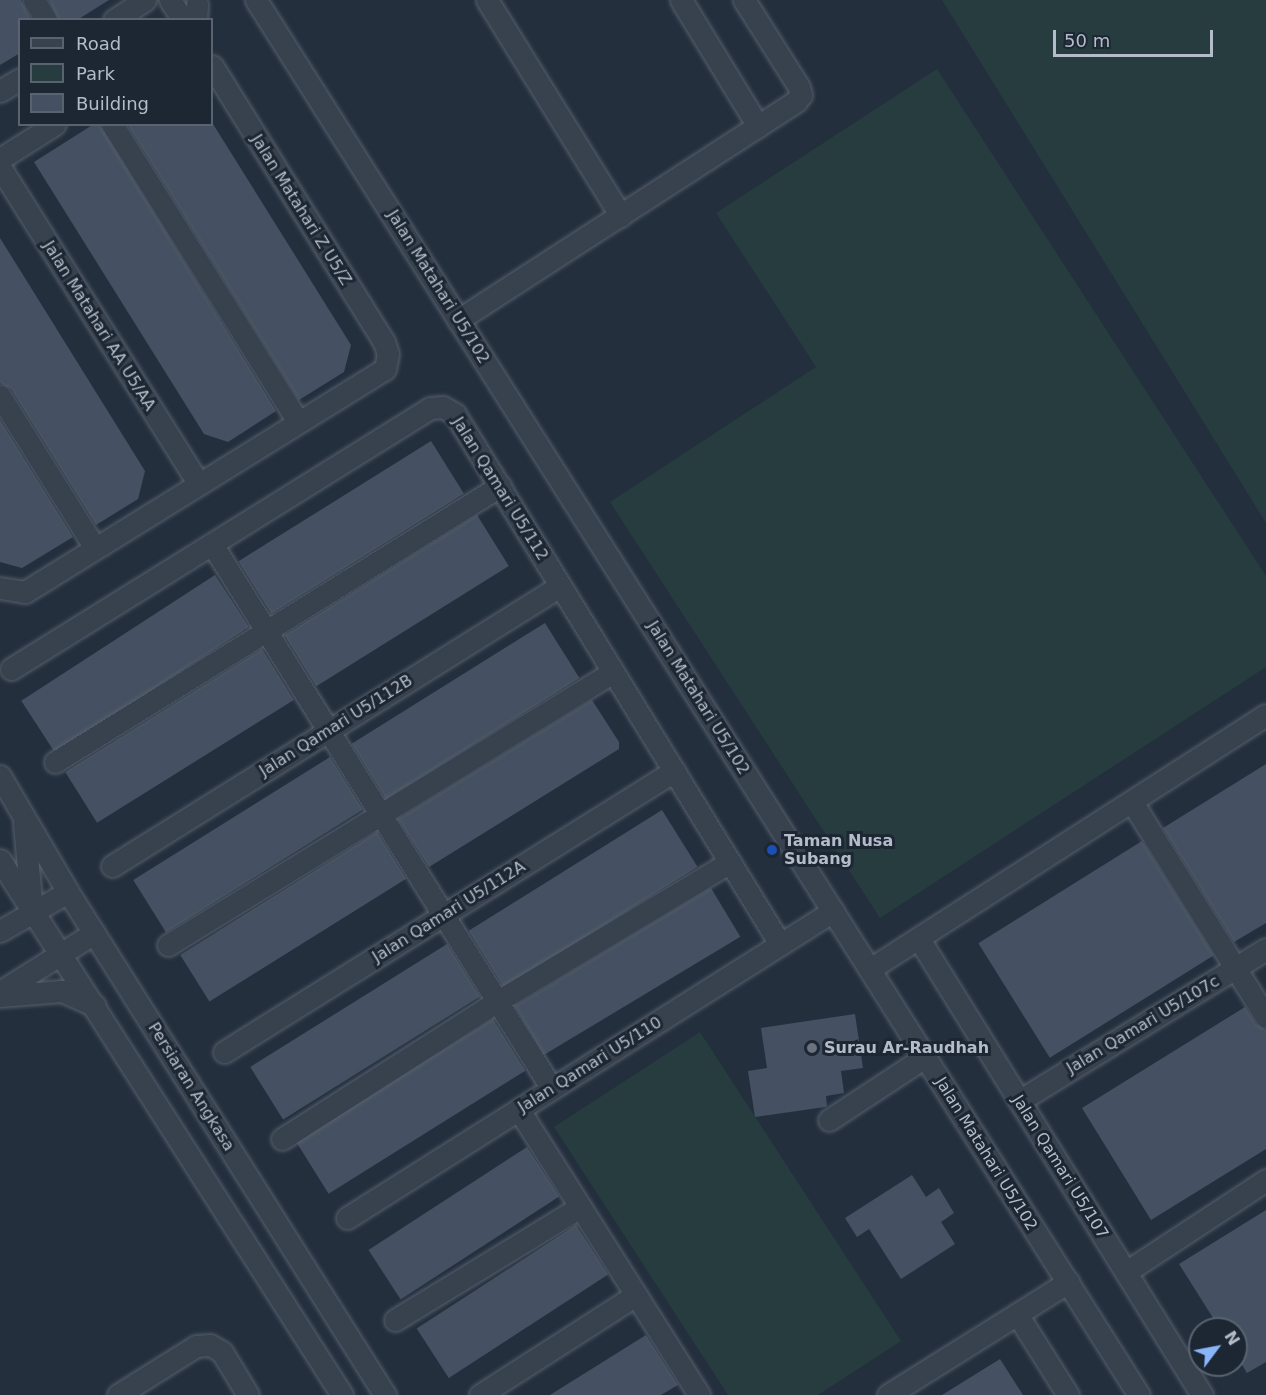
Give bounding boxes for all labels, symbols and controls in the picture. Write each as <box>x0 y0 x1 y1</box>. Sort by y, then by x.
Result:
legend <box>18 18 213 126</box>
scale bar <box>1056 18 1216 56</box>
text: 50 m <box>1064 30 1110 51</box>
text: Road <box>76 33 121 54</box>
text: Park <box>76 63 115 84</box>
text: Building <box>76 93 149 114</box>
street label: Jalan Matahari Z U5/Z <box>247 131 355 289</box>
street label: Jalan Matahari U5/102 <box>383 207 493 367</box>
street label: Jalan Matahari AA U5/AA <box>39 237 159 415</box>
street label: Jalan Qamari U5/112 <box>448 414 552 564</box>
street label: Jalan Matahari U5/102 <box>643 618 753 778</box>
street label: Jalan Qamari U5/112B <box>256 671 416 781</box>
place label: Taman Nusa Subang <box>784 831 893 869</box>
marker: Taman Nusa Subang <box>765 843 779 857</box>
street label: Jalan Qamari U5/112A <box>369 857 529 967</box>
street label: Jalan Qamari U5/107c <box>1063 972 1223 1078</box>
street label: Jalan Qamari U5/110 <box>515 1013 665 1117</box>
street label: Persiaran Angkasa <box>144 1019 238 1155</box>
place label: Surau Ar-Raudhah <box>824 1038 989 1058</box>
marker: Surau Ar-Raudhah <box>805 1041 819 1055</box>
street label: Jalan Matahari U5/102 <box>931 1074 1041 1234</box>
street label: Jalan Qamari U5/107 <box>1008 1092 1112 1242</box>
north arrow <box>1188 1317 1248 1377</box>
text: N <box>1220 1328 1244 1349</box>

